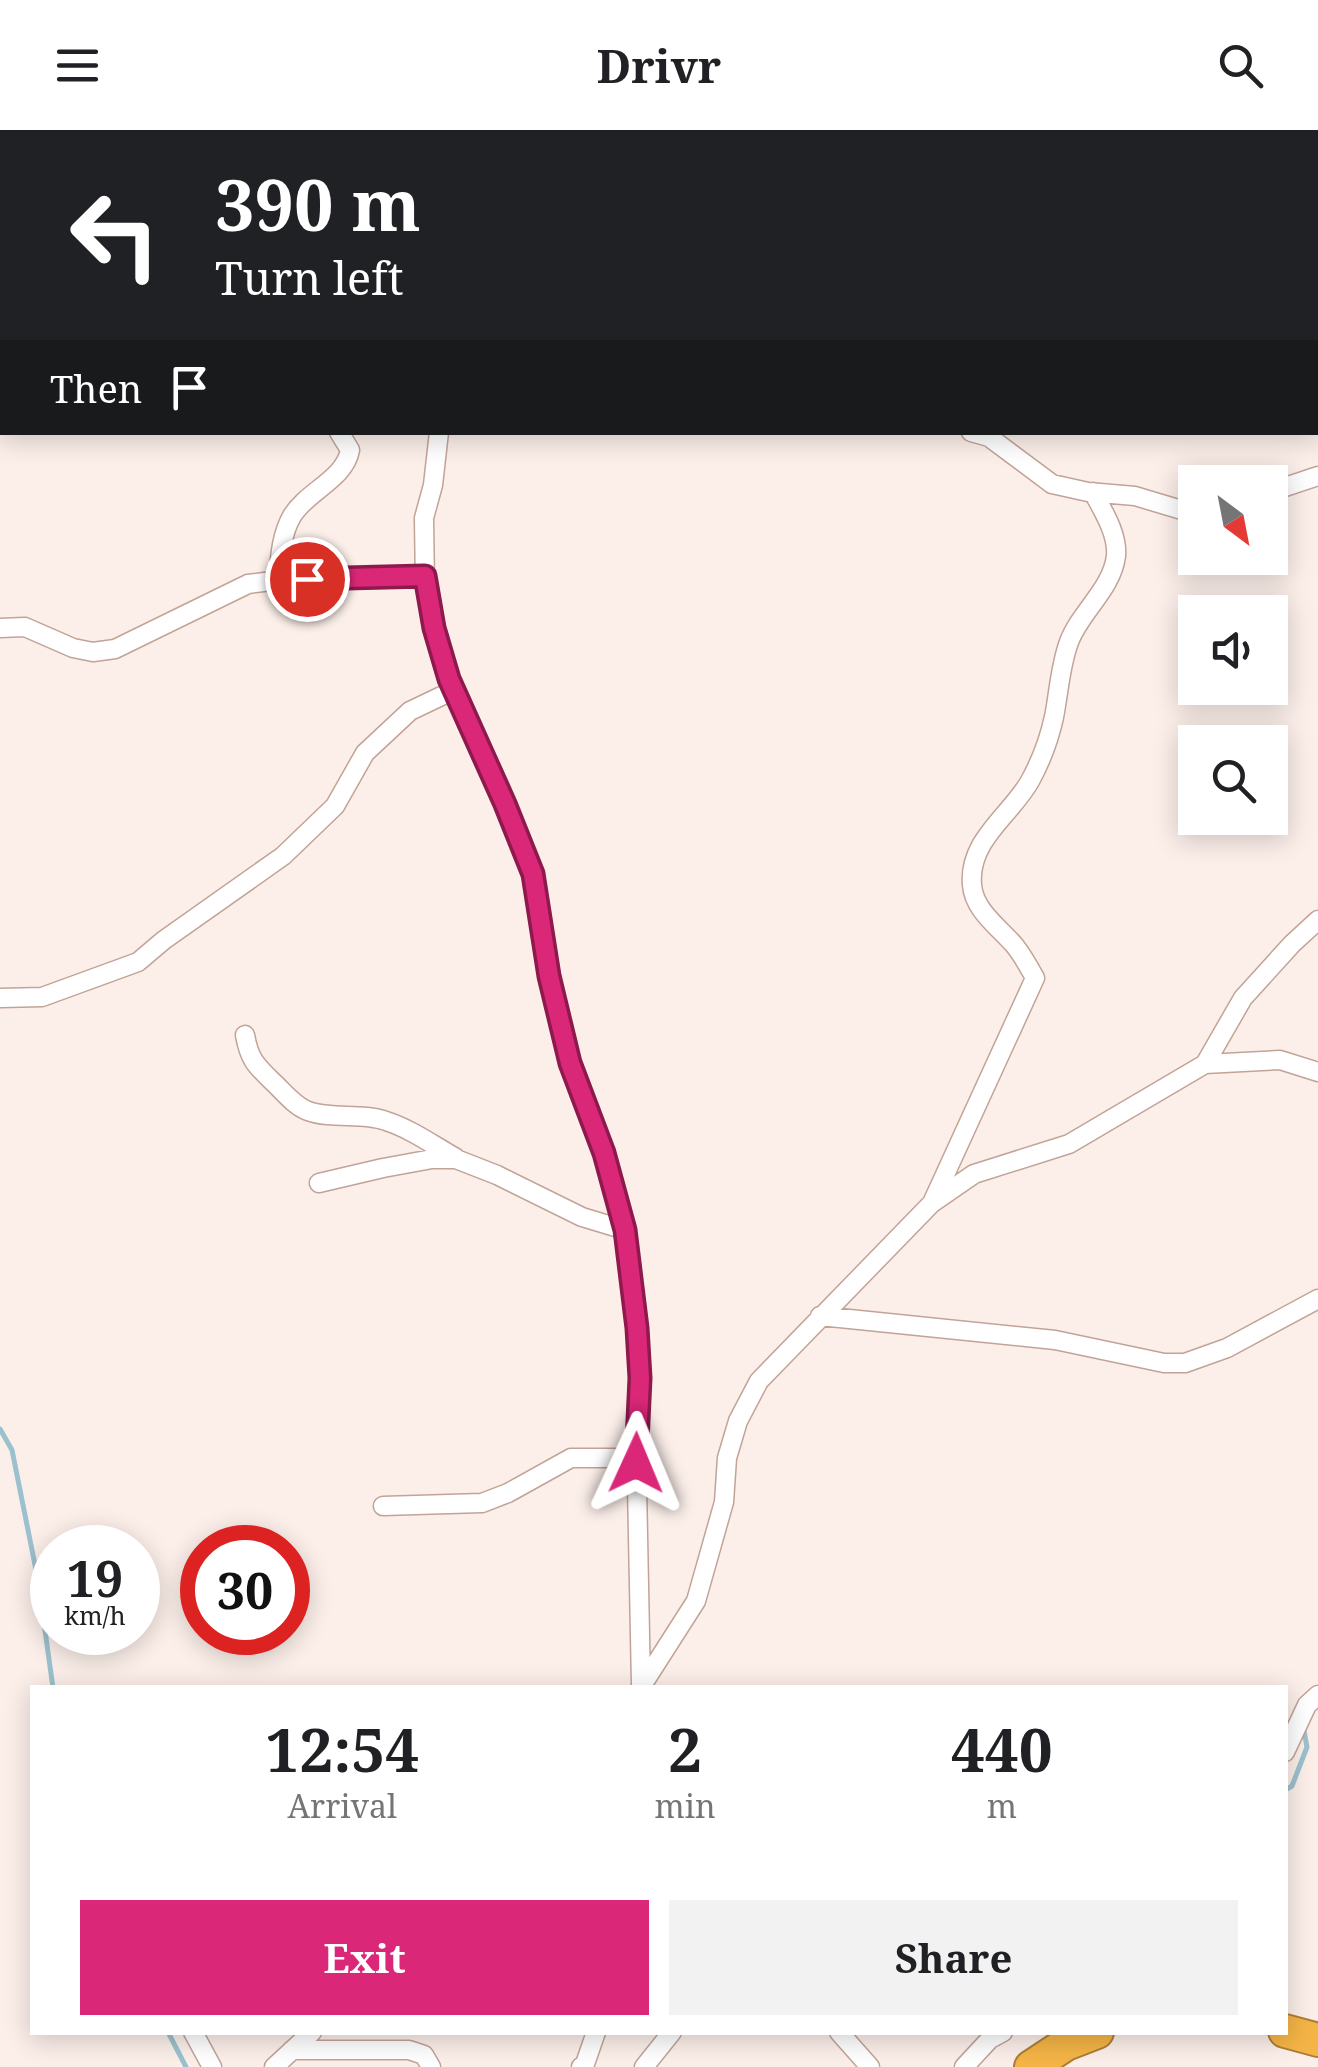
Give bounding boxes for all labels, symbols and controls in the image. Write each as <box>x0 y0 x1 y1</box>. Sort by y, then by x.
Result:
text: Drivr <box>597 35 721 96</box>
icon: menu <box>50 38 105 93</box>
icon: search <box>1213 38 1268 93</box>
text: 390 m <box>215 156 421 252</box>
icon: left <box>50 170 180 300</box>
text: Turn left <box>215 247 404 308</box>
icon: arrive <box>162 360 217 415</box>
text: Then <box>50 362 142 414</box>
north arrow <box>1178 465 1288 575</box>
map controls <box>1178 465 1288 835</box>
pin <box>265 537 350 622</box>
icon: arrive <box>280 552 335 607</box>
button: sound <box>1178 595 1288 705</box>
button: search <box>1178 725 1288 835</box>
position arrow <box>584 1411 688 1515</box>
speed limit sign: 30 <box>180 1525 310 1655</box>
text: 19 <box>67 1544 123 1612</box>
text: km/h <box>64 1598 126 1632</box>
text: 12:54 <box>265 1708 419 1790</box>
text: 2 <box>668 1708 702 1790</box>
text: 440 <box>951 1708 1053 1790</box>
text: Arrival <box>288 1784 397 1827</box>
text: min <box>655 1784 716 1827</box>
text: m <box>987 1784 1017 1827</box>
button: Exit <box>80 1900 649 2015</box>
button: Share <box>669 1900 1238 2015</box>

